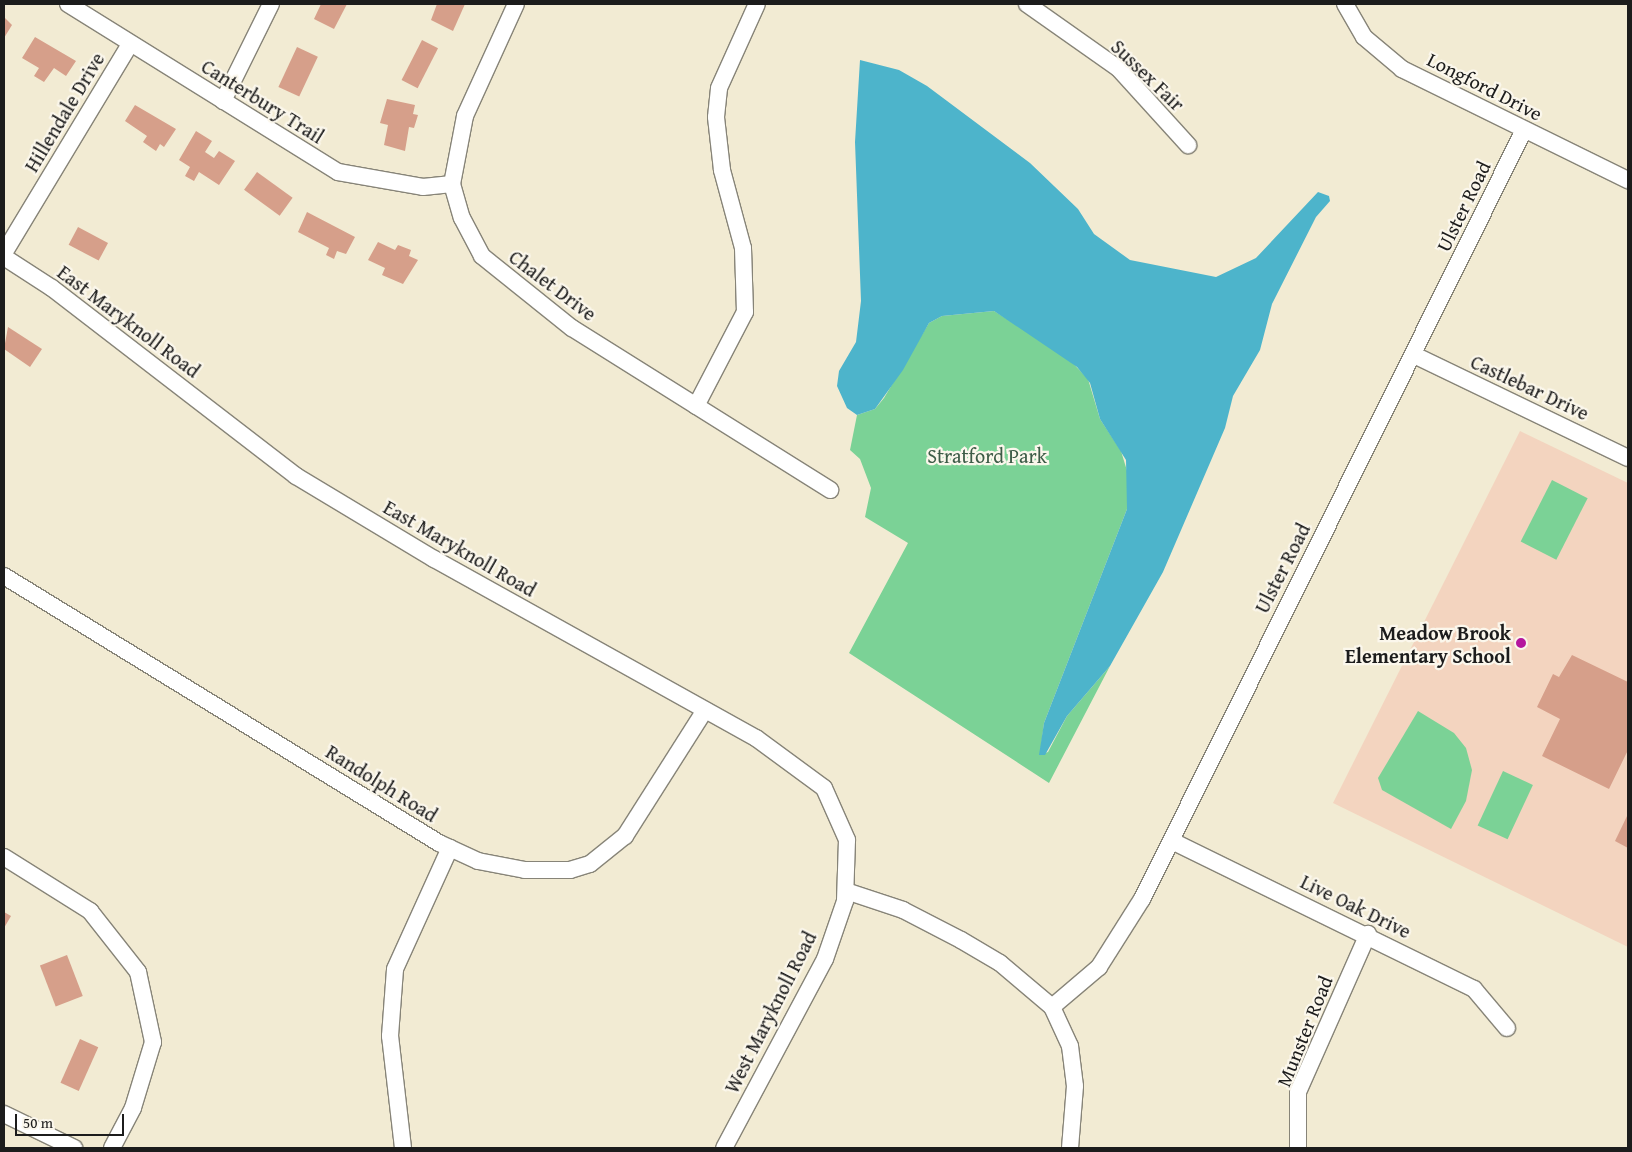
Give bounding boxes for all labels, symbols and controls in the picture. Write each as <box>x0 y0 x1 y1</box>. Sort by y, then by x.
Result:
street label: Sussex Fair <box>1106 34 1190 116</box>
street label: Longford Drive <box>1424 47 1546 125</box>
street label: Hillendale Drive <box>19 48 109 176</box>
street label: Canterbury Trail <box>197 54 329 148</box>
street label: Ulster Road <box>1431 157 1495 255</box>
street label: Chalet Drive <box>505 244 601 326</box>
street label: East Maryknoll Road <box>53 260 205 382</box>
street label: Castlebar Drive <box>1467 349 1593 425</box>
park label: Stratford Park <box>927 443 1047 467</box>
street label: East Maryknoll Road <box>379 495 541 601</box>
street label: Ulster Road <box>1249 519 1315 617</box>
place label: Meadow Brook Elementary School <box>1345 620 1511 667</box>
marker: Meadow Brook Elementary School <box>1515 637 1527 649</box>
street label: Randolph Road <box>322 739 442 827</box>
street label: Live Oak Drive <box>1297 869 1415 943</box>
street label: West Maryknoll Road <box>719 927 821 1097</box>
street label: Munster Road <box>1271 972 1337 1090</box>
scale bar <box>18 1104 126 1136</box>
text: 50 m <box>23 1112 53 1133</box>

